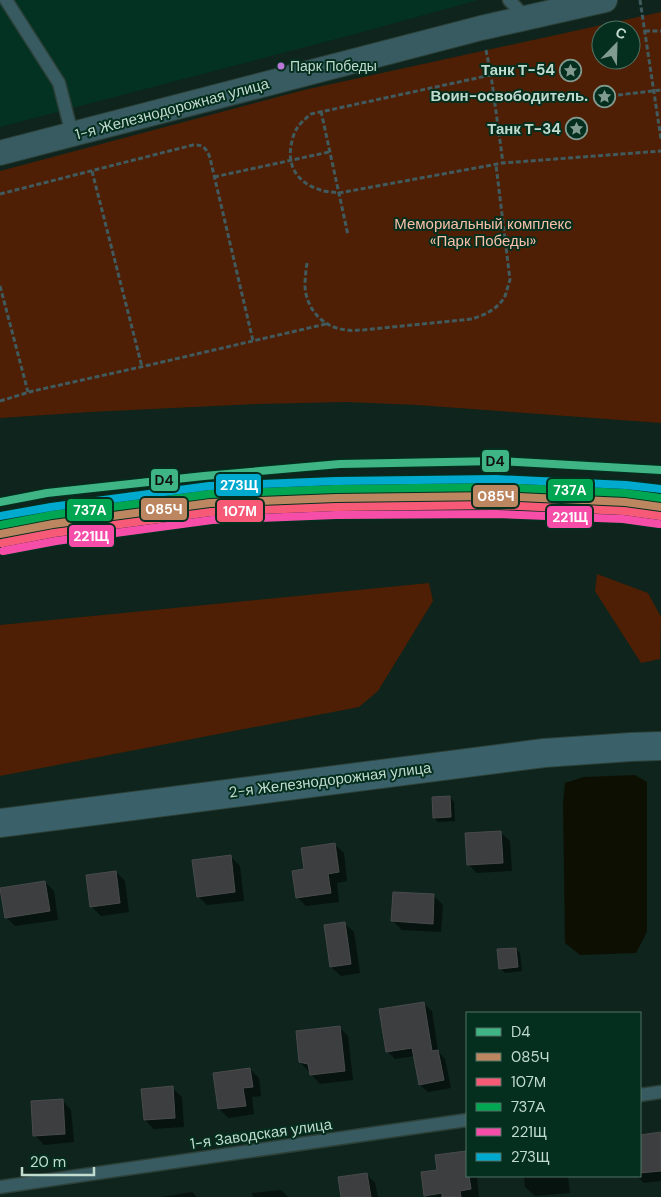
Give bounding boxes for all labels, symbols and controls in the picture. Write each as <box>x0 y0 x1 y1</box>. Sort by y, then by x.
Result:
north arrow <box>591 20 641 70</box>
text: С <box>613 23 629 43</box>
place label: Парк Победы <box>290 57 377 75</box>
place icon: Танк Т-54 <box>559 58 583 82</box>
place label: Танк Т-54 <box>481 60 555 80</box>
marker: Парк Победы <box>276 61 286 71</box>
street label: 1-я Железнодорожная улица <box>73 73 272 145</box>
place icon: Воин-освободитель. <box>592 84 616 108</box>
place label: Воин-освободитель. <box>430 86 588 106</box>
place icon: Танк Т-34 <box>565 117 589 141</box>
place label: Танк Т-34 <box>487 119 561 139</box>
park label: Мемориальный комплекс «Парк Победы» <box>394 214 572 251</box>
line badge: D4 <box>481 449 510 473</box>
text: D4 <box>486 452 505 470</box>
line badge: D4 <box>150 468 179 492</box>
text: D4 <box>155 471 174 489</box>
line badge: 273Щ <box>215 473 262 497</box>
text: 273Щ <box>220 476 259 494</box>
line badge: 737А <box>547 478 594 502</box>
text: 737А <box>553 481 587 499</box>
line badge: 085Ч <box>472 484 519 508</box>
text: 085Ч <box>477 487 515 505</box>
line badge: 085Ч <box>140 497 188 521</box>
line badge: 737А <box>66 498 113 522</box>
line badge: 107М <box>216 499 264 523</box>
text: 085Ч <box>145 500 183 518</box>
text: 737А <box>73 501 107 519</box>
text: 107М <box>223 502 257 520</box>
line badge: 221Щ <box>546 505 593 529</box>
text: 221Щ <box>552 508 588 526</box>
line badge: 221Щ <box>68 524 115 548</box>
text: 221Щ <box>73 527 109 545</box>
street label: 2-я Железнодорожная улица <box>228 758 433 802</box>
legend <box>466 1012 641 1177</box>
text: D4 <box>511 1022 530 1042</box>
text: 085Ч <box>511 1047 550 1067</box>
text: 107М <box>511 1072 546 1092</box>
text: 737А <box>511 1097 545 1117</box>
street label: 1-я Заводская улица <box>189 1114 334 1154</box>
text: 221Щ <box>511 1122 547 1142</box>
scale bar <box>22 1144 95 1176</box>
text: 273Щ <box>511 1147 550 1167</box>
text: 20 m <box>30 1152 66 1172</box>

